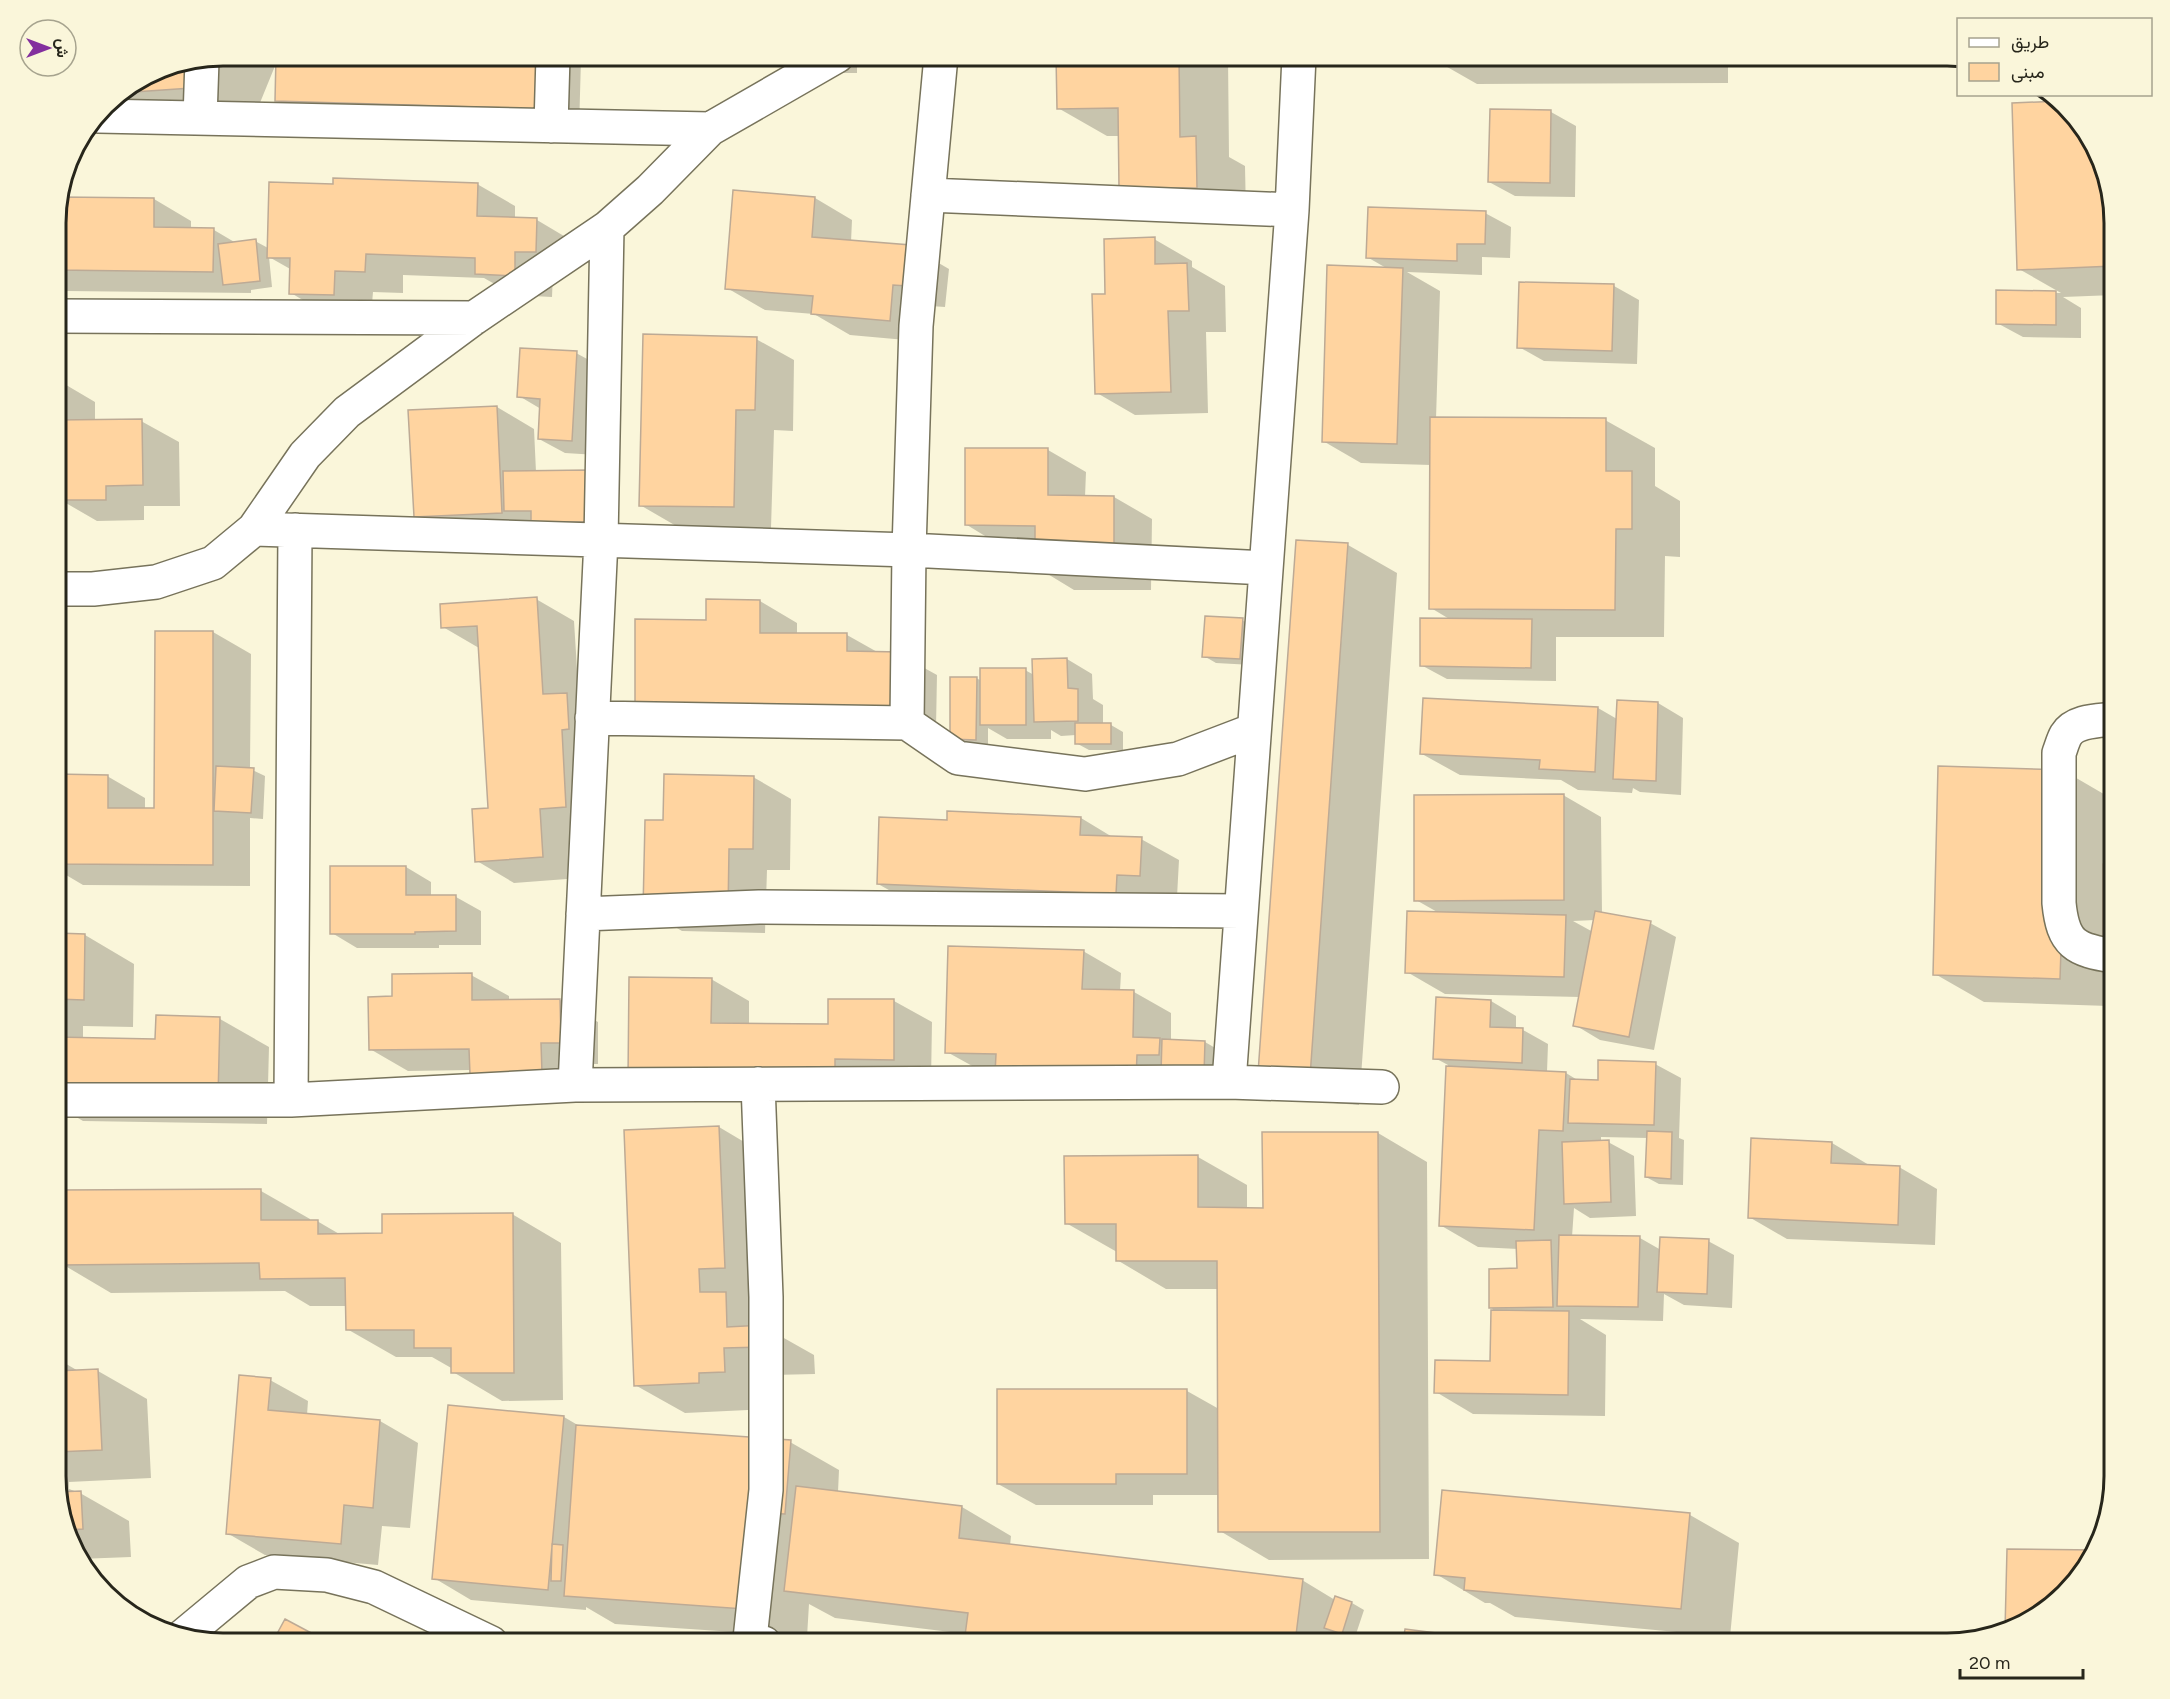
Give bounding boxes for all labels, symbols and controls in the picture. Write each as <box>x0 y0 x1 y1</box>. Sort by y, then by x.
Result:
north arrow <box>18 18 78 78</box>
legend <box>1957 18 2152 96</box>
text: طريق <box>2011 31 2049 53</box>
text: ش <box>53 38 72 58</box>
text: مبنى <box>2011 61 2045 83</box>
scale bar <box>1960 1642 2083 1680</box>
text: 20 m <box>1969 1652 2010 1674</box>

